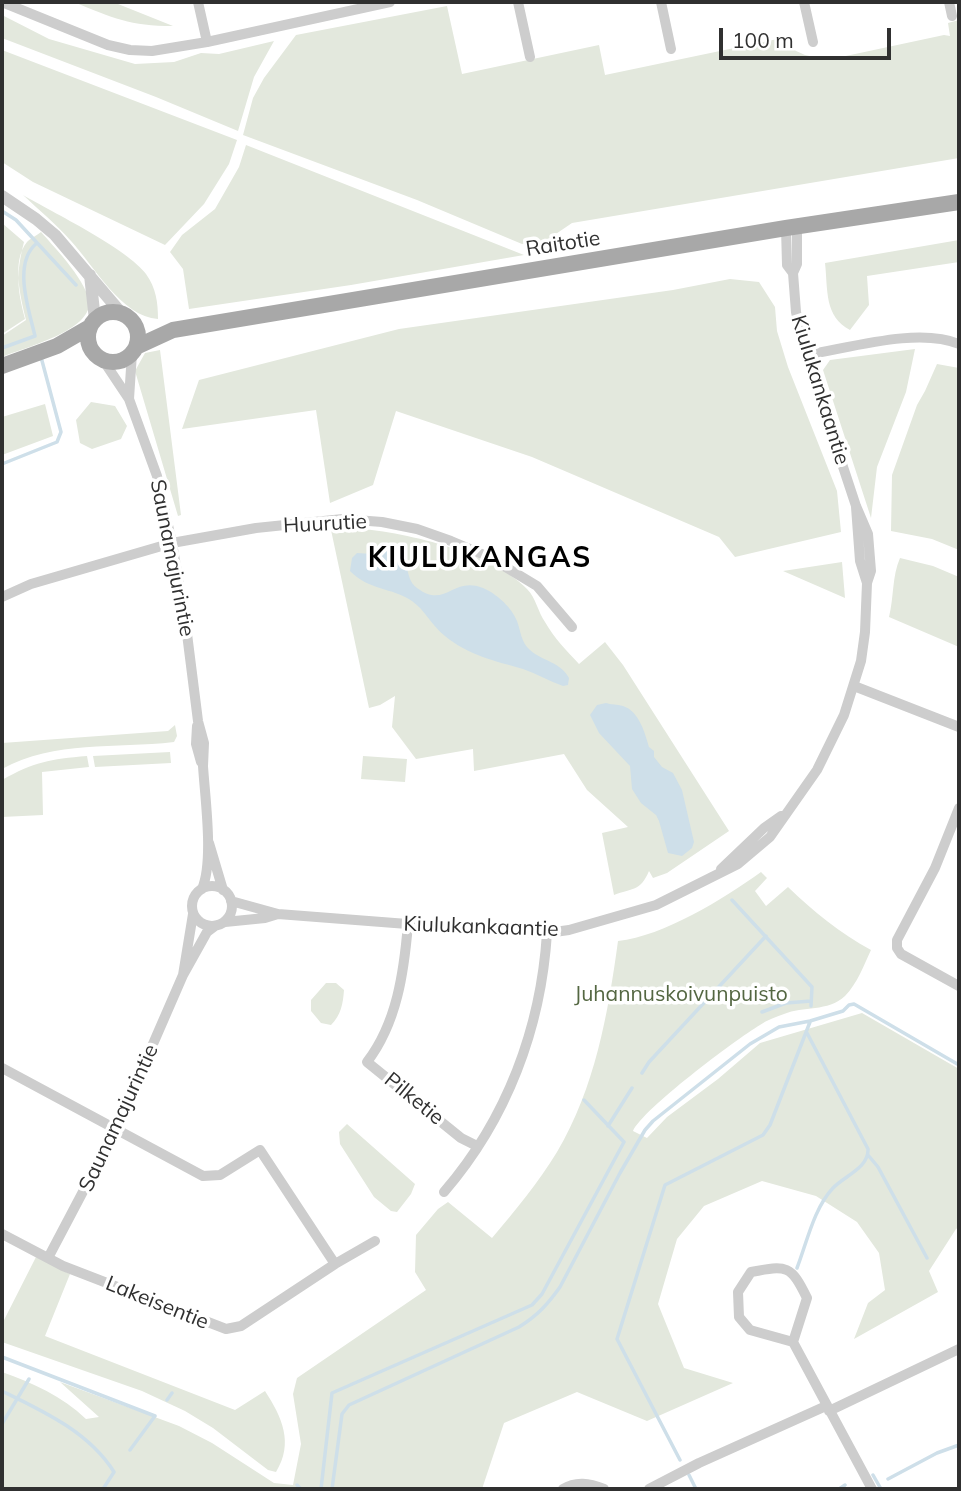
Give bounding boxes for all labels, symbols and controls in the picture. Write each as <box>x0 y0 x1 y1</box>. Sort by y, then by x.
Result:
scale bar <box>723 14 894 58</box>
text: 100 m <box>732 27 794 53</box>
street label: Raitotie <box>524 226 602 262</box>
street label: Kiulukankaantie <box>785 312 855 468</box>
street label: Saunamajurintie <box>144 477 200 639</box>
street label: Huurutie <box>282 509 368 539</box>
district label: KIULUKANGAS <box>369 542 591 576</box>
street label: Kiulukankaantie <box>403 912 559 942</box>
park label: Juhannuskoivunpuisto <box>574 982 788 1008</box>
street label: Saunamajurintie <box>74 1040 164 1196</box>
street label: Pilketie <box>379 1067 449 1131</box>
street label: Lakeisentie <box>102 1271 212 1335</box>

